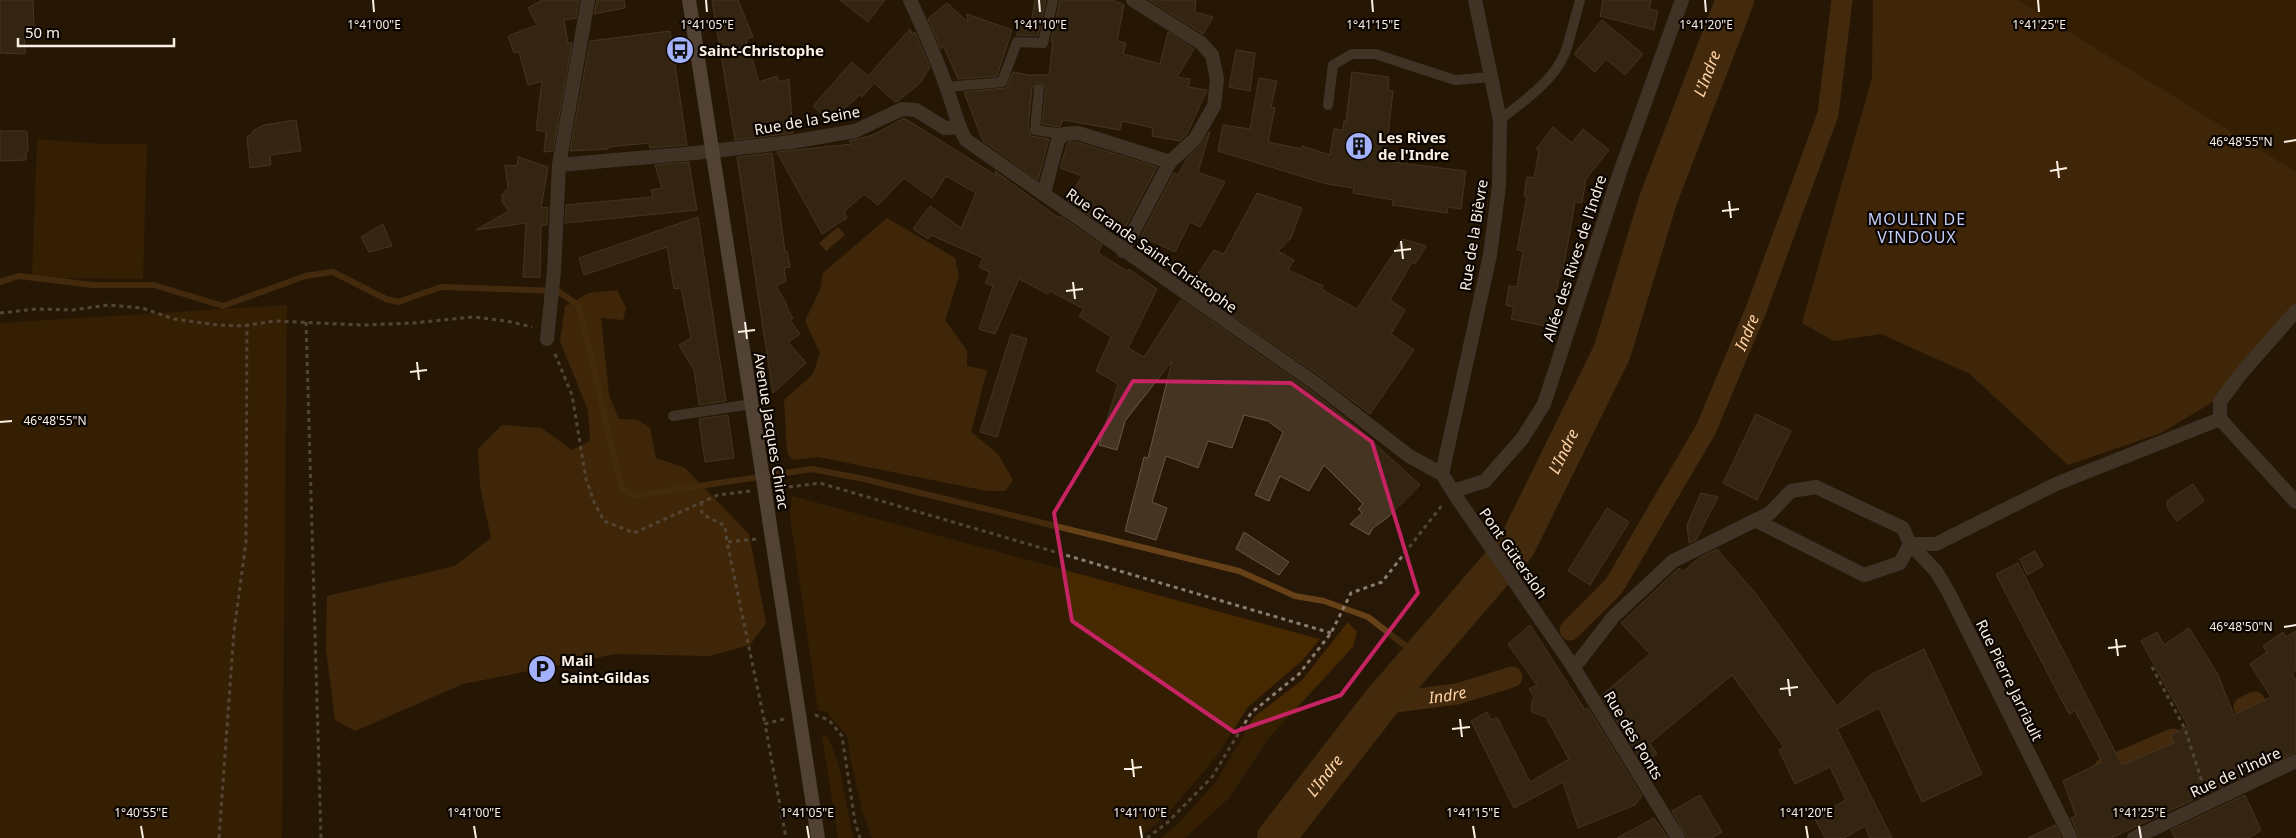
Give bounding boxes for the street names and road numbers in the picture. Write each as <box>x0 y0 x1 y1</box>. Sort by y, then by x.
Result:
street label: Rue de la Seine <box>753 101 861 139</box>
street label: Allée des Rives de l'Indre <box>1538 172 1610 344</box>
street label: Rue de la Bièvre <box>1454 178 1492 292</box>
street label: Rue Grande Saint-Christophe <box>1062 183 1242 317</box>
street label: Avenue Jacques Chirac <box>750 351 794 511</box>
street label: Pont Gütersloh <box>1475 504 1553 602</box>
street label: Rue Pierre Jarriault <box>1972 616 2048 744</box>
street label: Rue des Ponts <box>1600 687 1668 783</box>
street label: Rue de l'Indre <box>2186 742 2284 802</box>

